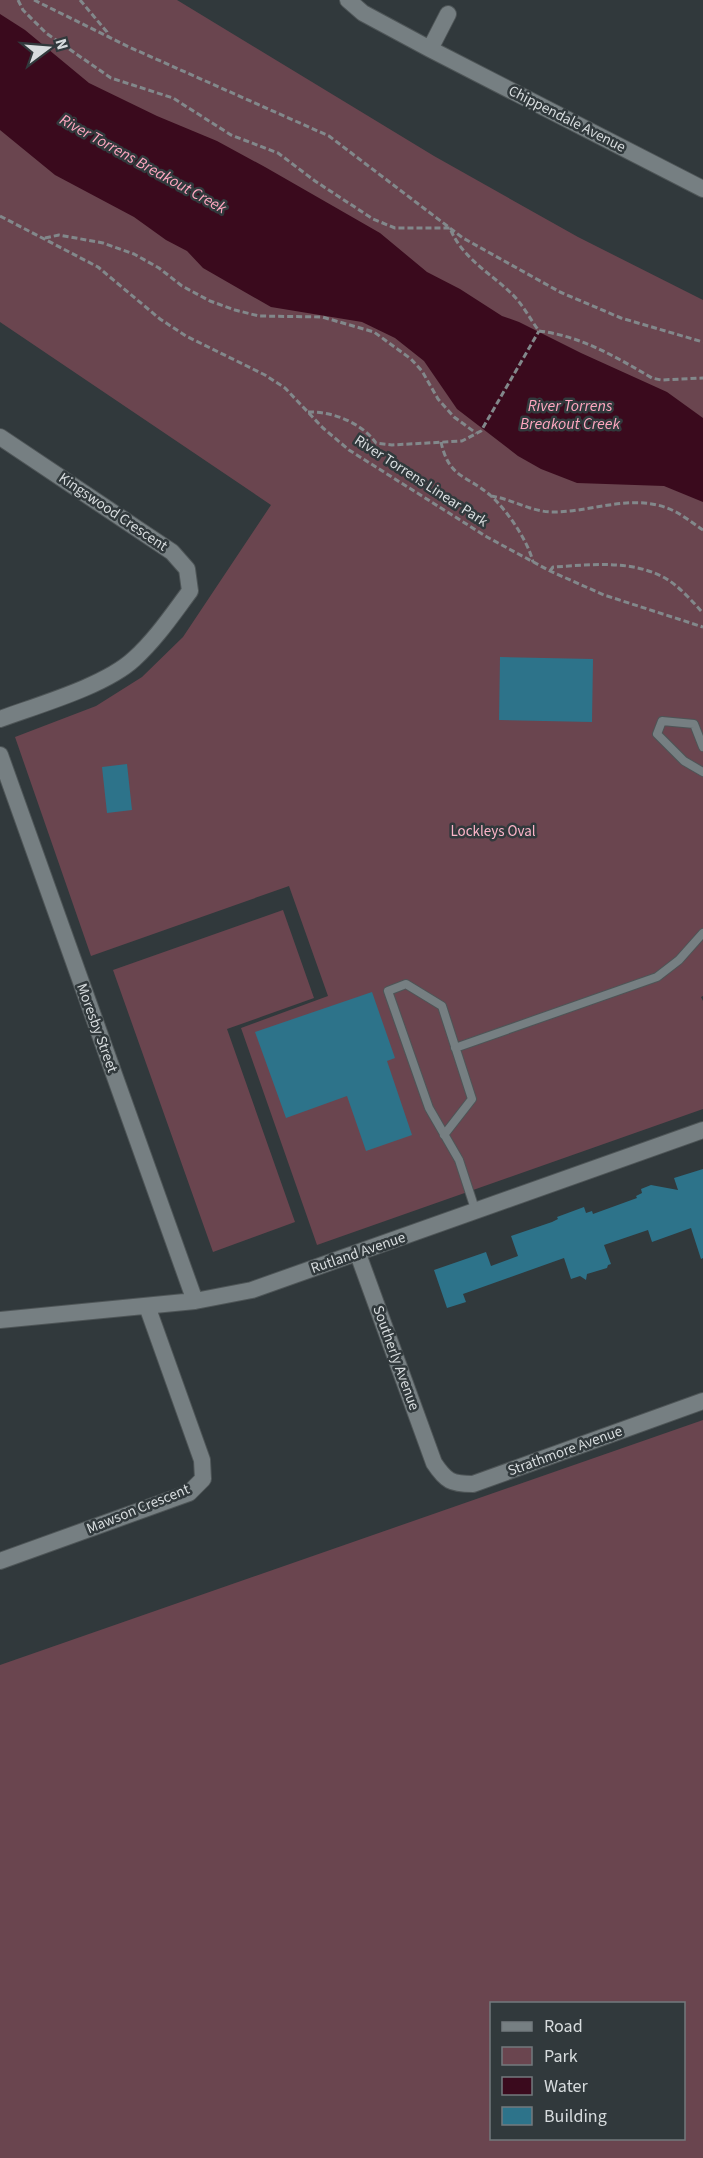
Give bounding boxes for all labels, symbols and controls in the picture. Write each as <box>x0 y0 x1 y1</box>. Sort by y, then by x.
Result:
north arrow <box>18 18 78 78</box>
text: N <box>49 36 73 52</box>
street label: Chippendale Avenue <box>505 80 629 158</box>
water label: River Torrens Breakout Creek <box>55 109 231 219</box>
water label: River Torrens Breakout Creek <box>520 395 620 435</box>
street label: River Torrens Linear Park <box>350 430 492 532</box>
street label: Kingswood Crescent <box>54 468 172 556</box>
park label: Lockleys Oval <box>450 821 536 842</box>
street label: Moresby Street <box>71 980 123 1076</box>
street label: Rutland Avenue <box>308 1227 408 1279</box>
street label: Southerly Avenue <box>367 1303 425 1413</box>
street label: Strathmore Avenue <box>505 1421 625 1481</box>
street label: Mawson Crescent <box>83 1479 193 1539</box>
legend <box>490 2002 685 2140</box>
text: Road <box>544 2014 583 2039</box>
text: Park <box>544 2044 578 2069</box>
text: Water <box>544 2074 588 2099</box>
text: Building <box>544 2104 607 2129</box>

